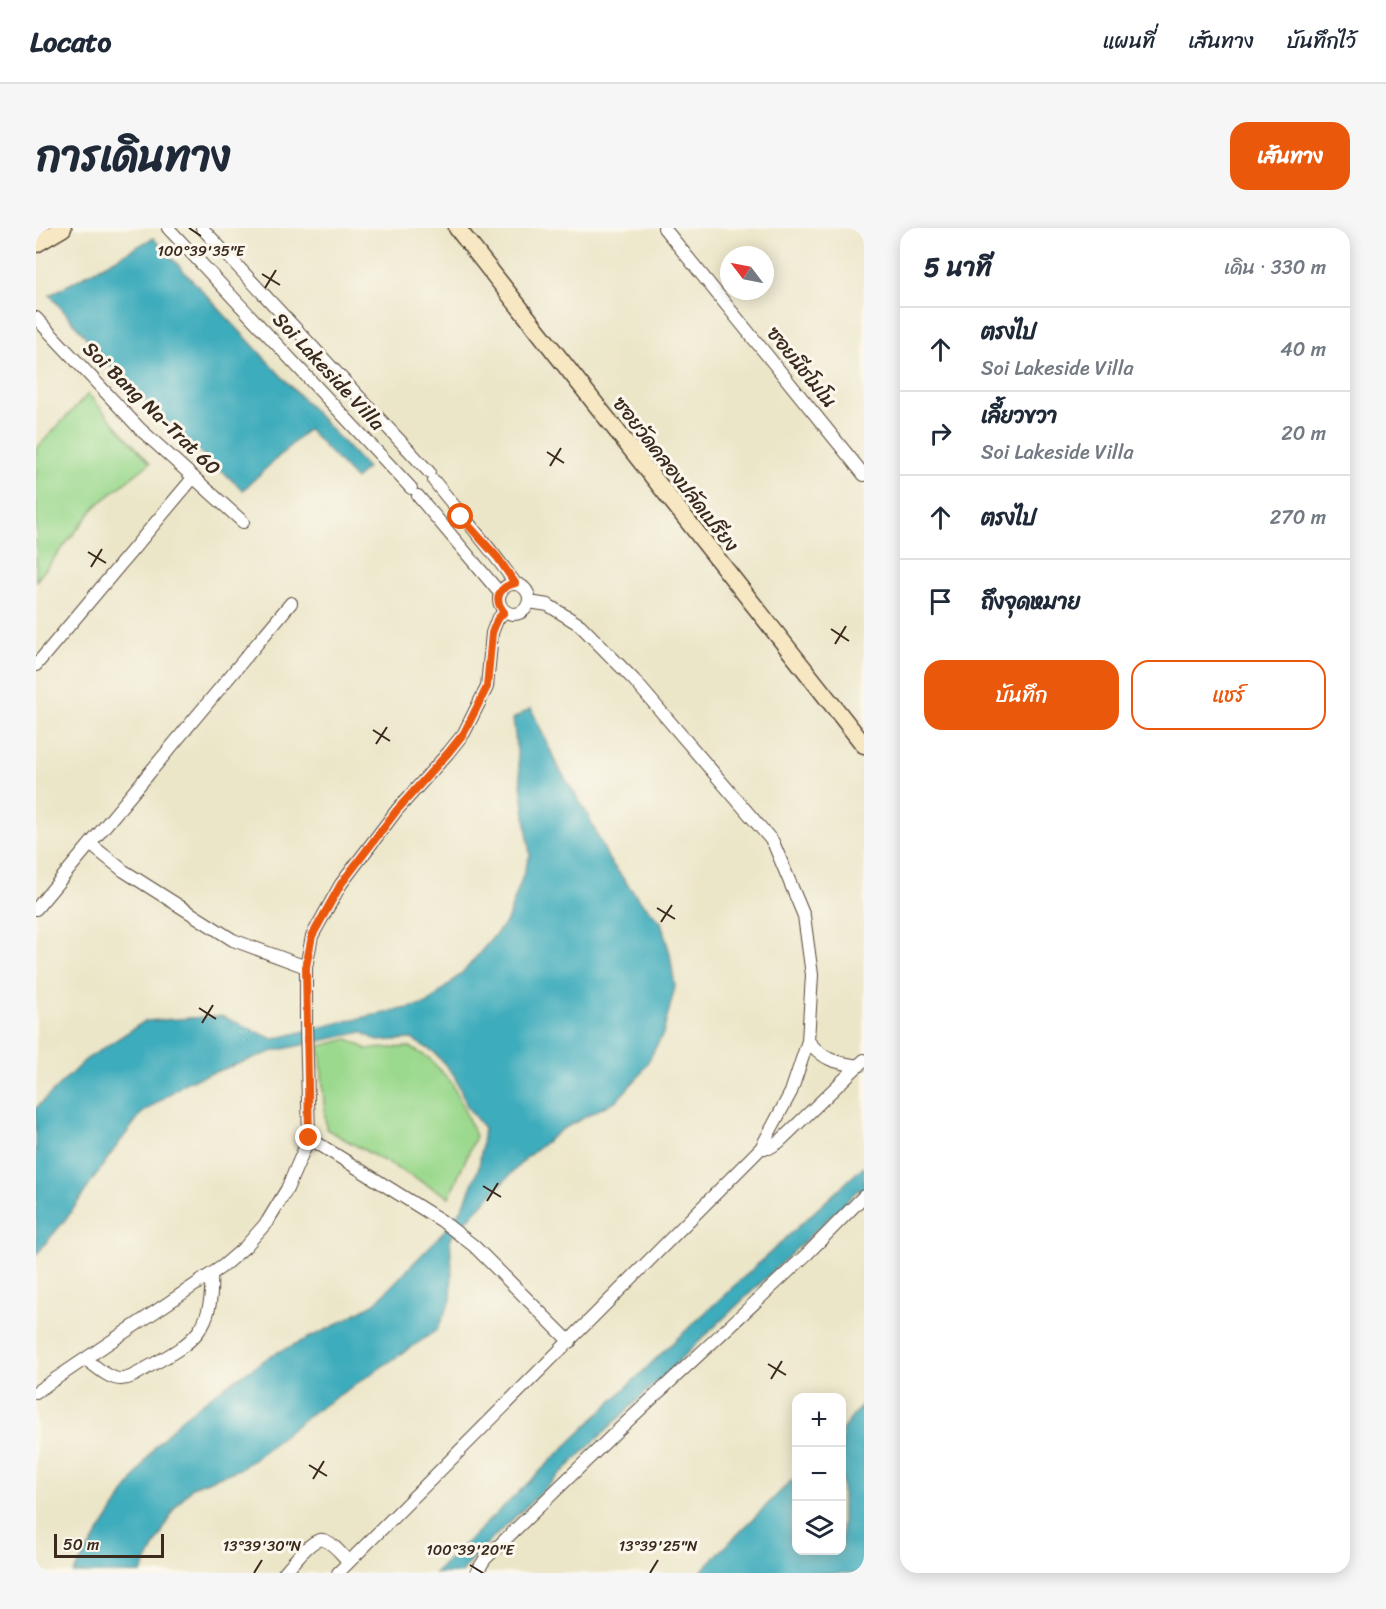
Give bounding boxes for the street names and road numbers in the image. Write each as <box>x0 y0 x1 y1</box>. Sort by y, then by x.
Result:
street label: Soi Lakeside Villa <box>264 304 394 440</box>
street label: ซอยนีชโมโน <box>757 318 846 416</box>
street label: Soi Bang Na-Trat 60 <box>74 333 229 484</box>
street label: ซอยวัดคลองปลัดเปรียง <box>603 389 748 560</box>

